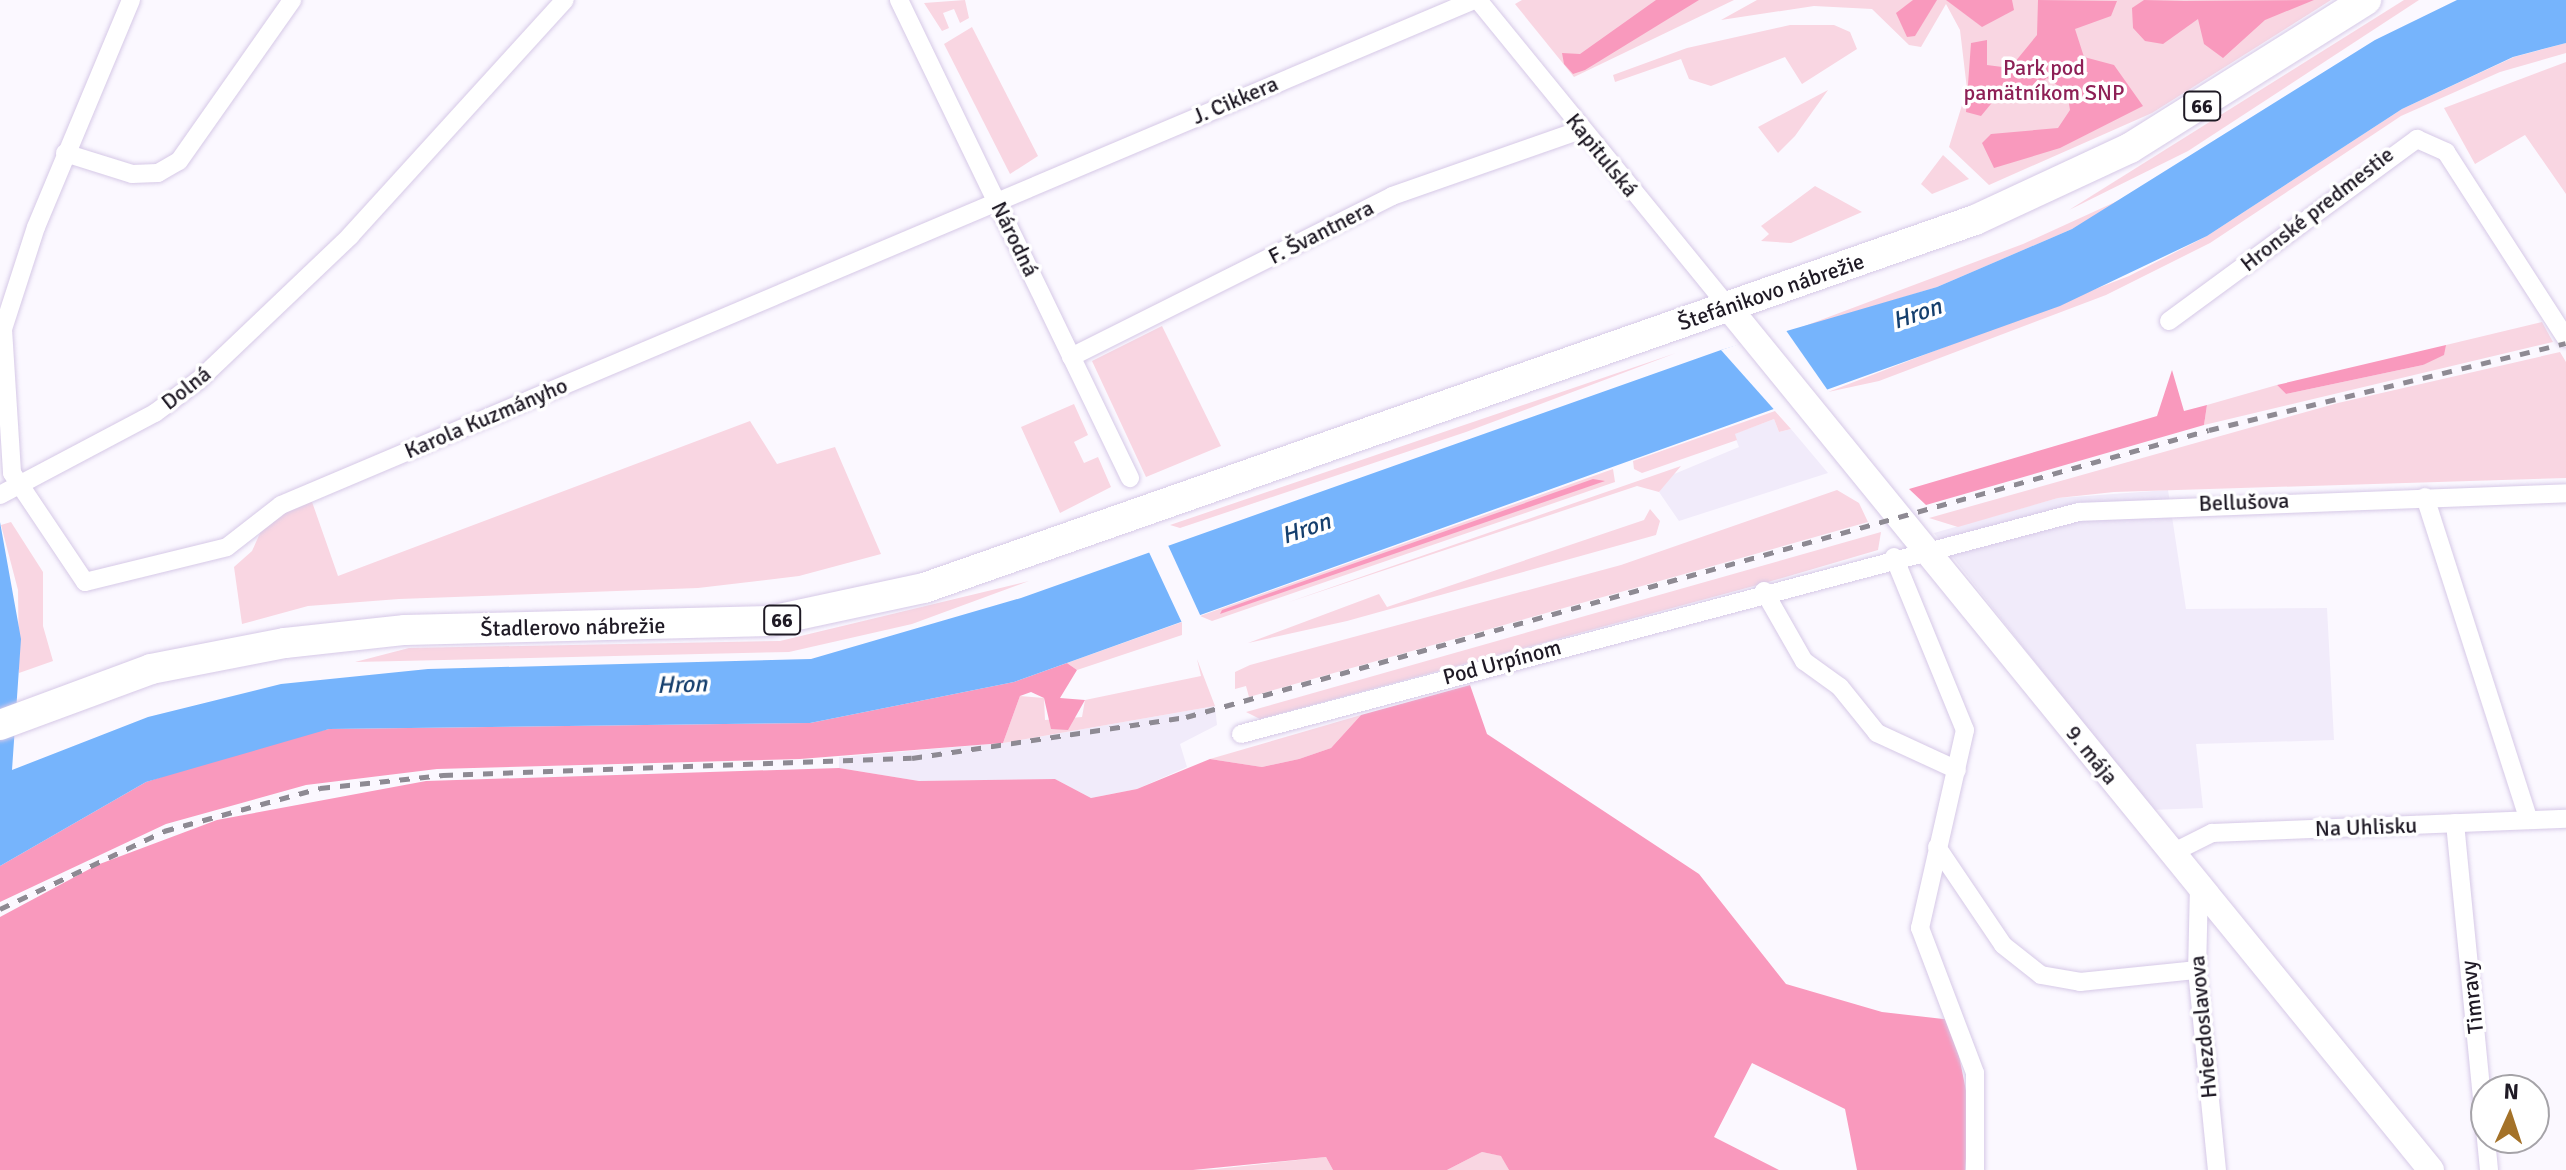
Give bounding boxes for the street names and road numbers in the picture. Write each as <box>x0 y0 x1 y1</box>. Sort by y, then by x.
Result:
street label: J. Cikkera <box>1188 70 1282 130</box>
road number: 66 <box>2182 90 2222 122</box>
street label: Kapitulská <box>1560 108 1644 202</box>
street label: Hronské predmestie <box>2235 141 2399 277</box>
street label: F. Švantnera <box>1264 194 1378 270</box>
street label: Národná <box>986 197 1044 281</box>
street label: Štefánikovo nábrežie <box>1674 248 1868 336</box>
street label: Dolná <box>156 361 216 415</box>
street label: Karola Kuzmányho <box>401 372 571 464</box>
street label: Bellušova <box>2198 487 2290 517</box>
road number: 66 <box>762 604 802 636</box>
street label: Štadlerovo nábrežie <box>480 612 666 642</box>
street label: Pod Urpínom <box>1440 634 1564 690</box>
street label: 9. mája <box>2060 720 2124 790</box>
street label: Na Uhlisku <box>2314 812 2418 842</box>
street label: Hviezdoslavova <box>2184 954 2222 1100</box>
street label: Timravy <box>2455 959 2489 1035</box>

